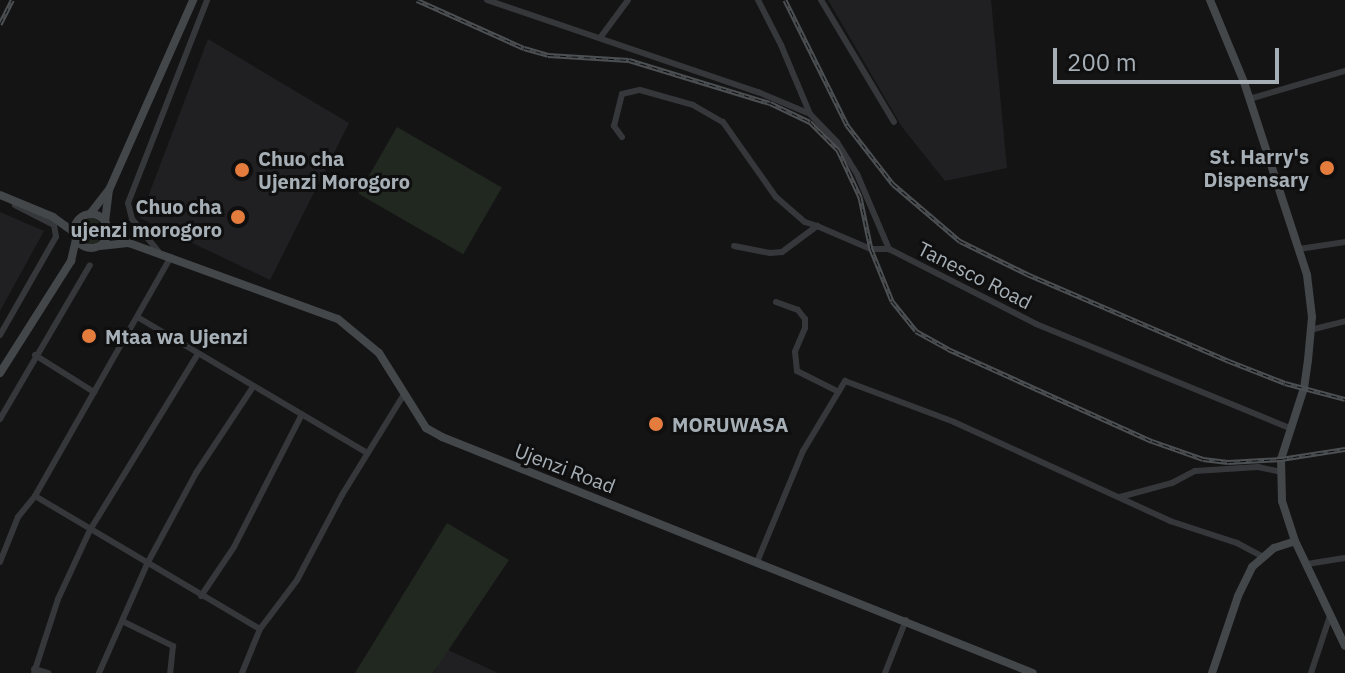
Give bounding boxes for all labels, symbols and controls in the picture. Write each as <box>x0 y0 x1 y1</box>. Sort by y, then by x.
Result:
scale bar <box>1057 32 1283 82</box>
text: 200 m <box>1067 46 1137 78</box>
place label: St. Harry's Dispensary <box>1204 144 1309 191</box>
place label: Chuo cha Ujenzi Morogoro <box>258 146 410 193</box>
marker: St. Harry's Dispensary <box>1316 157 1338 179</box>
marker: Chuo cha Ujenzi Morogoro <box>233 161 251 179</box>
place label: Chuo cha ujenzi morogoro <box>71 194 222 241</box>
marker: Chuo cha ujenzi morogoro <box>229 208 247 226</box>
street label: Tanesco Road <box>914 236 1036 314</box>
place label: Mtaa wa Ujenzi <box>105 324 248 348</box>
marker: Mtaa wa Ujenzi <box>80 327 98 345</box>
place label: MORUWASA <box>672 412 789 436</box>
marker: MORUWASA <box>647 415 665 433</box>
street label: Ujenzi Road <box>511 438 619 498</box>

